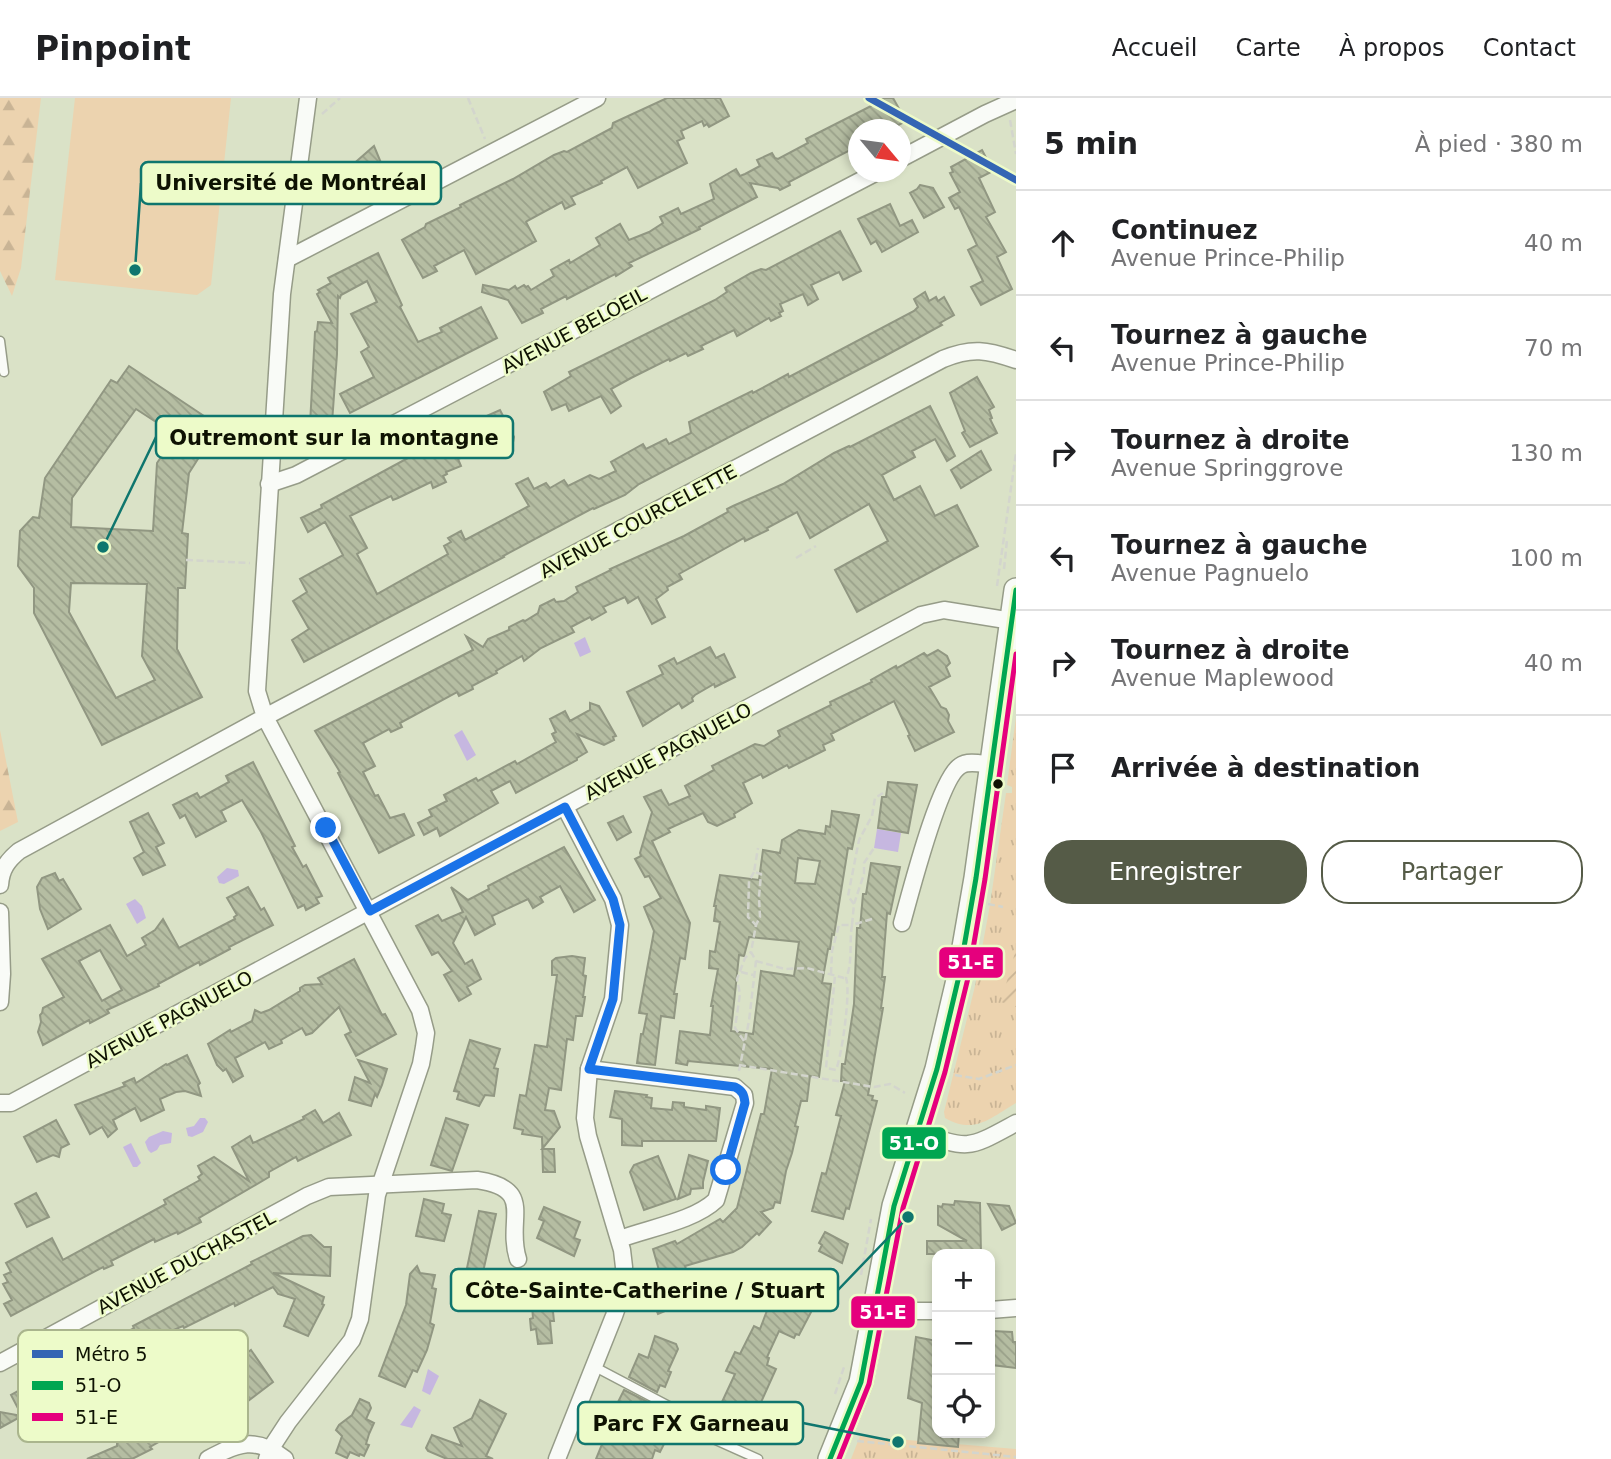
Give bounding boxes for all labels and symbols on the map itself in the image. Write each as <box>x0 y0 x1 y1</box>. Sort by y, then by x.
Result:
north arrow <box>848 119 911 182</box>
callout: Université de Montréal <box>141 162 441 204</box>
text: Université de Montréal <box>155 171 427 195</box>
street label: AVENUE BELOEIL <box>498 282 651 378</box>
callout: Outremont sur la montagne <box>156 416 513 458</box>
text: Outremont sur la montagne <box>169 426 499 450</box>
street label: AVENUE COURCELETTE <box>536 460 740 582</box>
street label: AVENUE PAGNUELO <box>581 698 755 804</box>
unlabelled marker <box>991 777 1005 791</box>
route end <box>310 812 341 843</box>
line badge: 51-E <box>938 946 1004 979</box>
text: 51-E <box>947 951 995 973</box>
street label: AVENUE PAGNUELO <box>82 966 256 1072</box>
line badge: 51-O <box>881 1126 947 1160</box>
text: 51-O <box>889 1132 939 1154</box>
route start <box>710 1154 741 1185</box>
street label: AVENUE DUCHASTEL <box>93 1206 279 1318</box>
callout: Côte-Sainte-Catherine / Stuart <box>451 1269 838 1311</box>
text: Côte-Sainte-Catherine / Stuart <box>465 1279 825 1303</box>
line badge: 51-E <box>850 1295 916 1329</box>
text: 51-E <box>859 1301 907 1323</box>
legend <box>18 1330 248 1442</box>
text: Métro 5 <box>75 1343 148 1365</box>
text: 51-O <box>75 1374 122 1396</box>
callout: Parc FX Garneau <box>578 1402 803 1444</box>
text: 51-E <box>75 1406 118 1428</box>
text: Parc FX Garneau <box>592 1412 790 1436</box>

